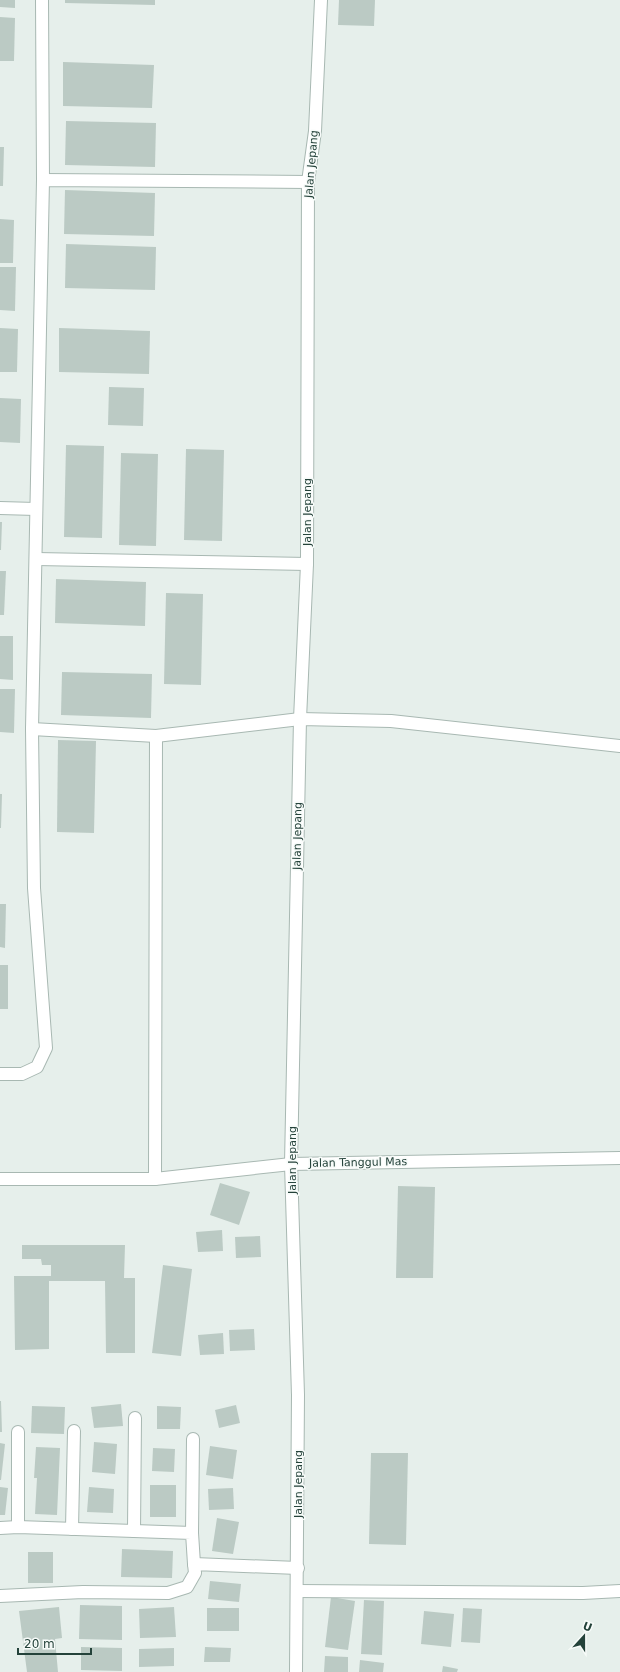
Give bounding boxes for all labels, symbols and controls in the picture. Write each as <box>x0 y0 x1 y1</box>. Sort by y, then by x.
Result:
street label: Jalan Jepang <box>302 130 321 199</box>
street label: Jalan Jepang <box>301 478 314 547</box>
street label: Jalan Jepang <box>290 802 305 871</box>
street label: Jalan Jepang <box>286 1126 299 1195</box>
street label: Jalan Tanggul Mas <box>308 1155 408 1170</box>
street label: Jalan Jepang <box>292 1450 305 1519</box>
north arrow <box>564 1616 604 1656</box>
text: U <box>581 1619 594 1635</box>
scale bar <box>18 1630 91 1656</box>
text: 20 m <box>24 1637 55 1651</box>

